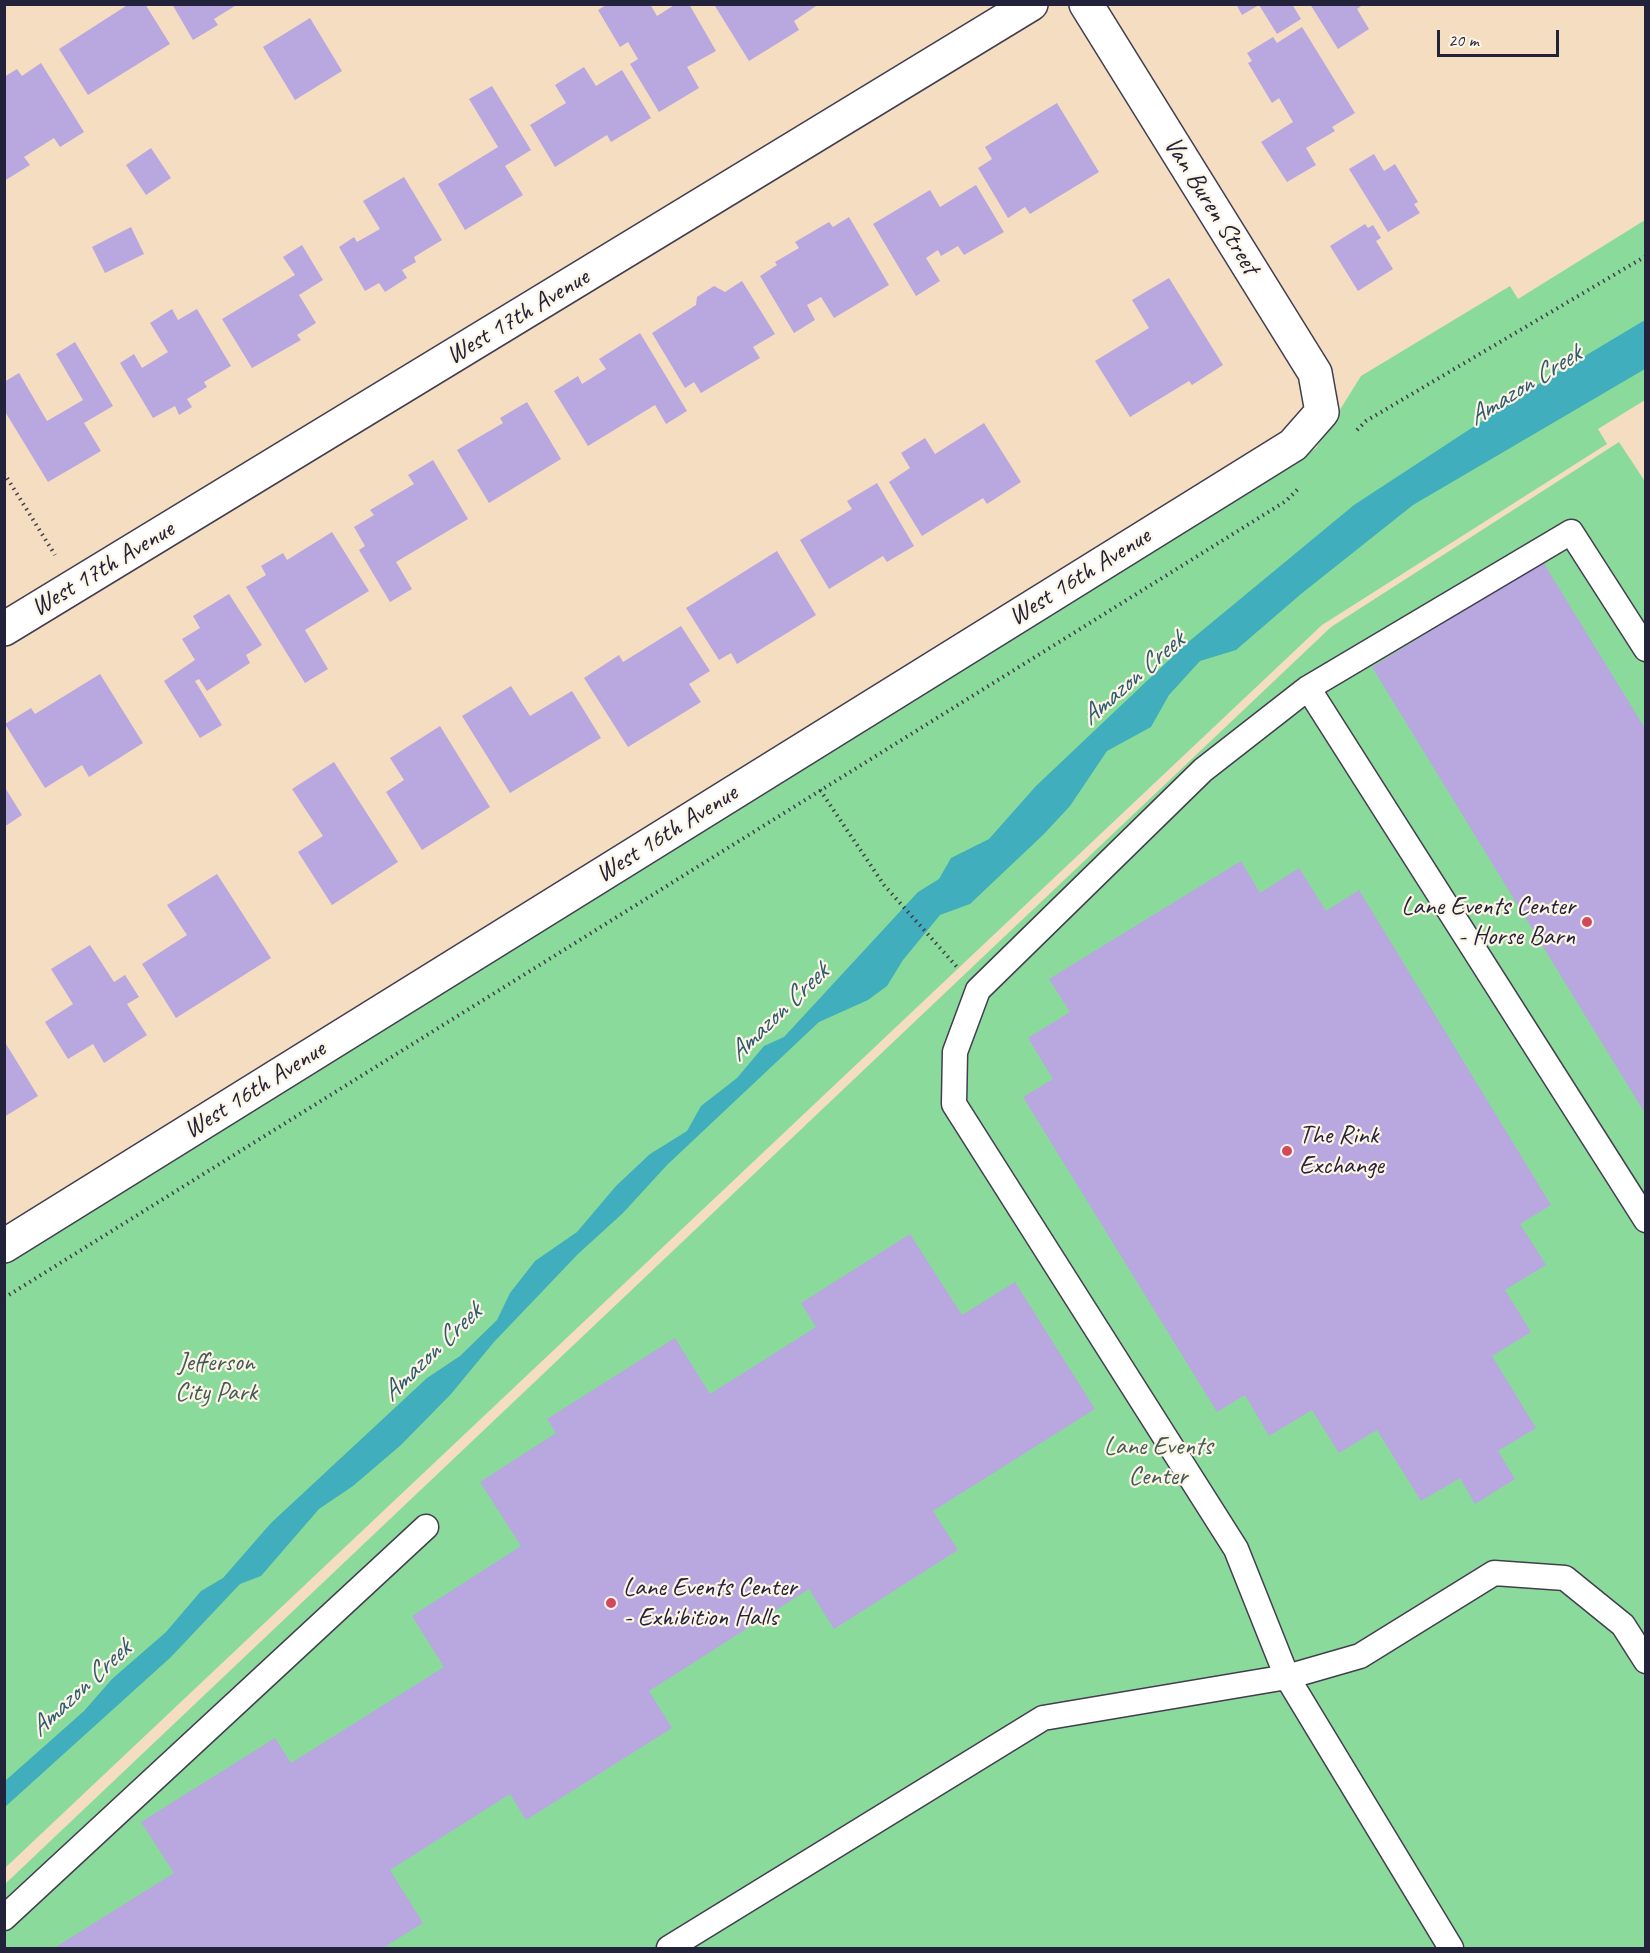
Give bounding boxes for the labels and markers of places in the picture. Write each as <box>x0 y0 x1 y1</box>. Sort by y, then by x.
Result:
place label: Lane Events Center - Horse Barn <box>1401 891 1575 952</box>
marker: Lane Events Center - Horse Barn <box>1580 915 1594 929</box>
place label: The Rink Exchange <box>1299 1120 1384 1182</box>
marker: The Rink Exchange <box>1280 1144 1294 1158</box>
place label: Lane Events Center - Exhibition Halls <box>623 1572 797 1634</box>
marker: Lane Events Center - Exhibition Halls <box>604 1596 618 1610</box>

